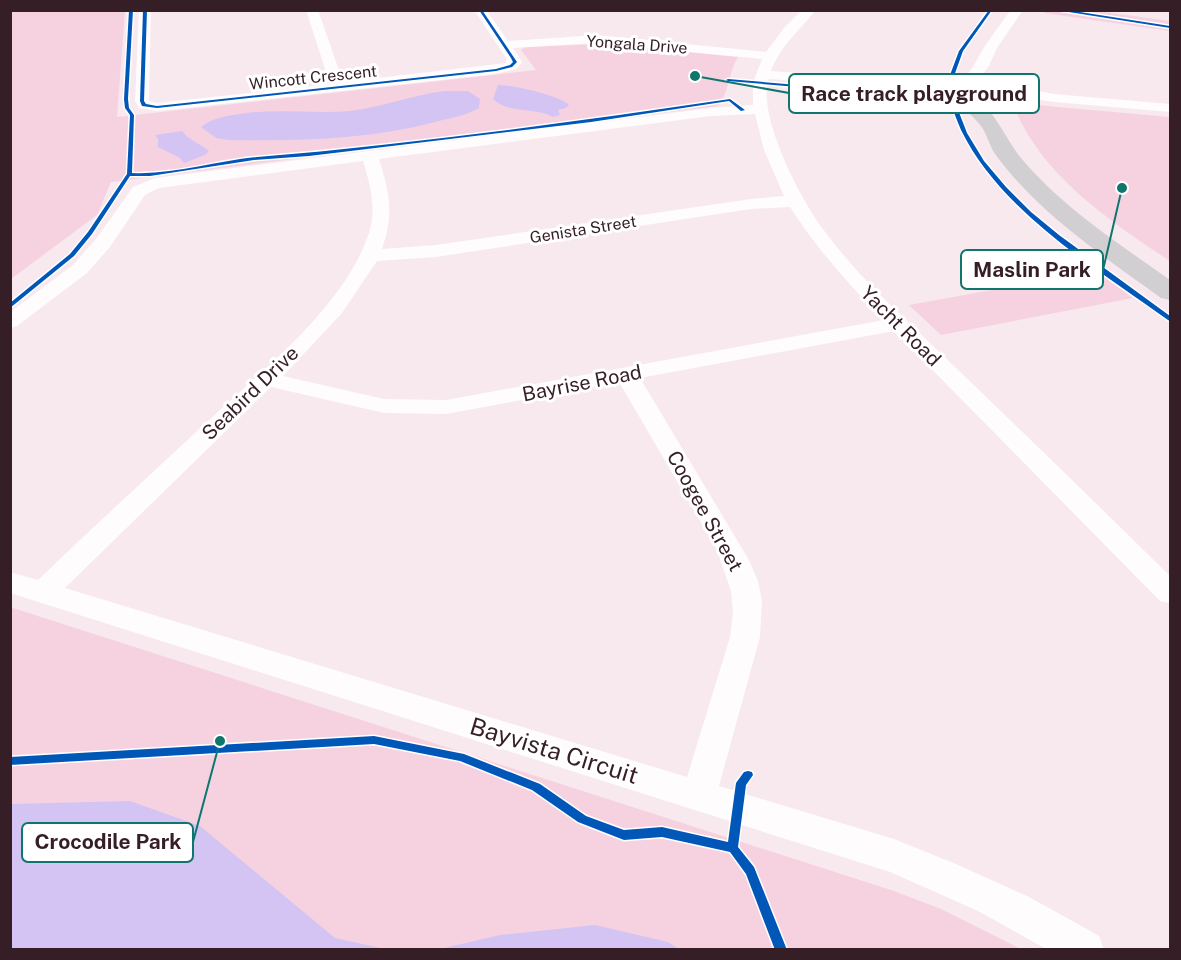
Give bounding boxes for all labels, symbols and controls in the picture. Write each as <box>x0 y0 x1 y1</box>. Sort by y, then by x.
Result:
street label: Yongala Drive <box>586 31 688 58</box>
street label: Wincott Crescent <box>248 61 378 94</box>
callout: Race track playground <box>789 74 1039 113</box>
text: Race track playground <box>801 81 1027 106</box>
street label: Genista Street <box>528 212 638 247</box>
callout: Maslin Park <box>961 250 1103 289</box>
text: Maslin Park <box>973 257 1091 282</box>
street label: Yacht Road <box>856 281 946 371</box>
street label: Seabird Drive <box>197 341 303 445</box>
street label: Bayrise Road <box>520 360 644 406</box>
street label: Coogee Street <box>662 446 748 576</box>
street label: Bayvista Circuit <box>467 711 642 789</box>
callout: Crocodile Park <box>22 823 193 862</box>
text: Crocodile Park <box>34 829 182 854</box>

